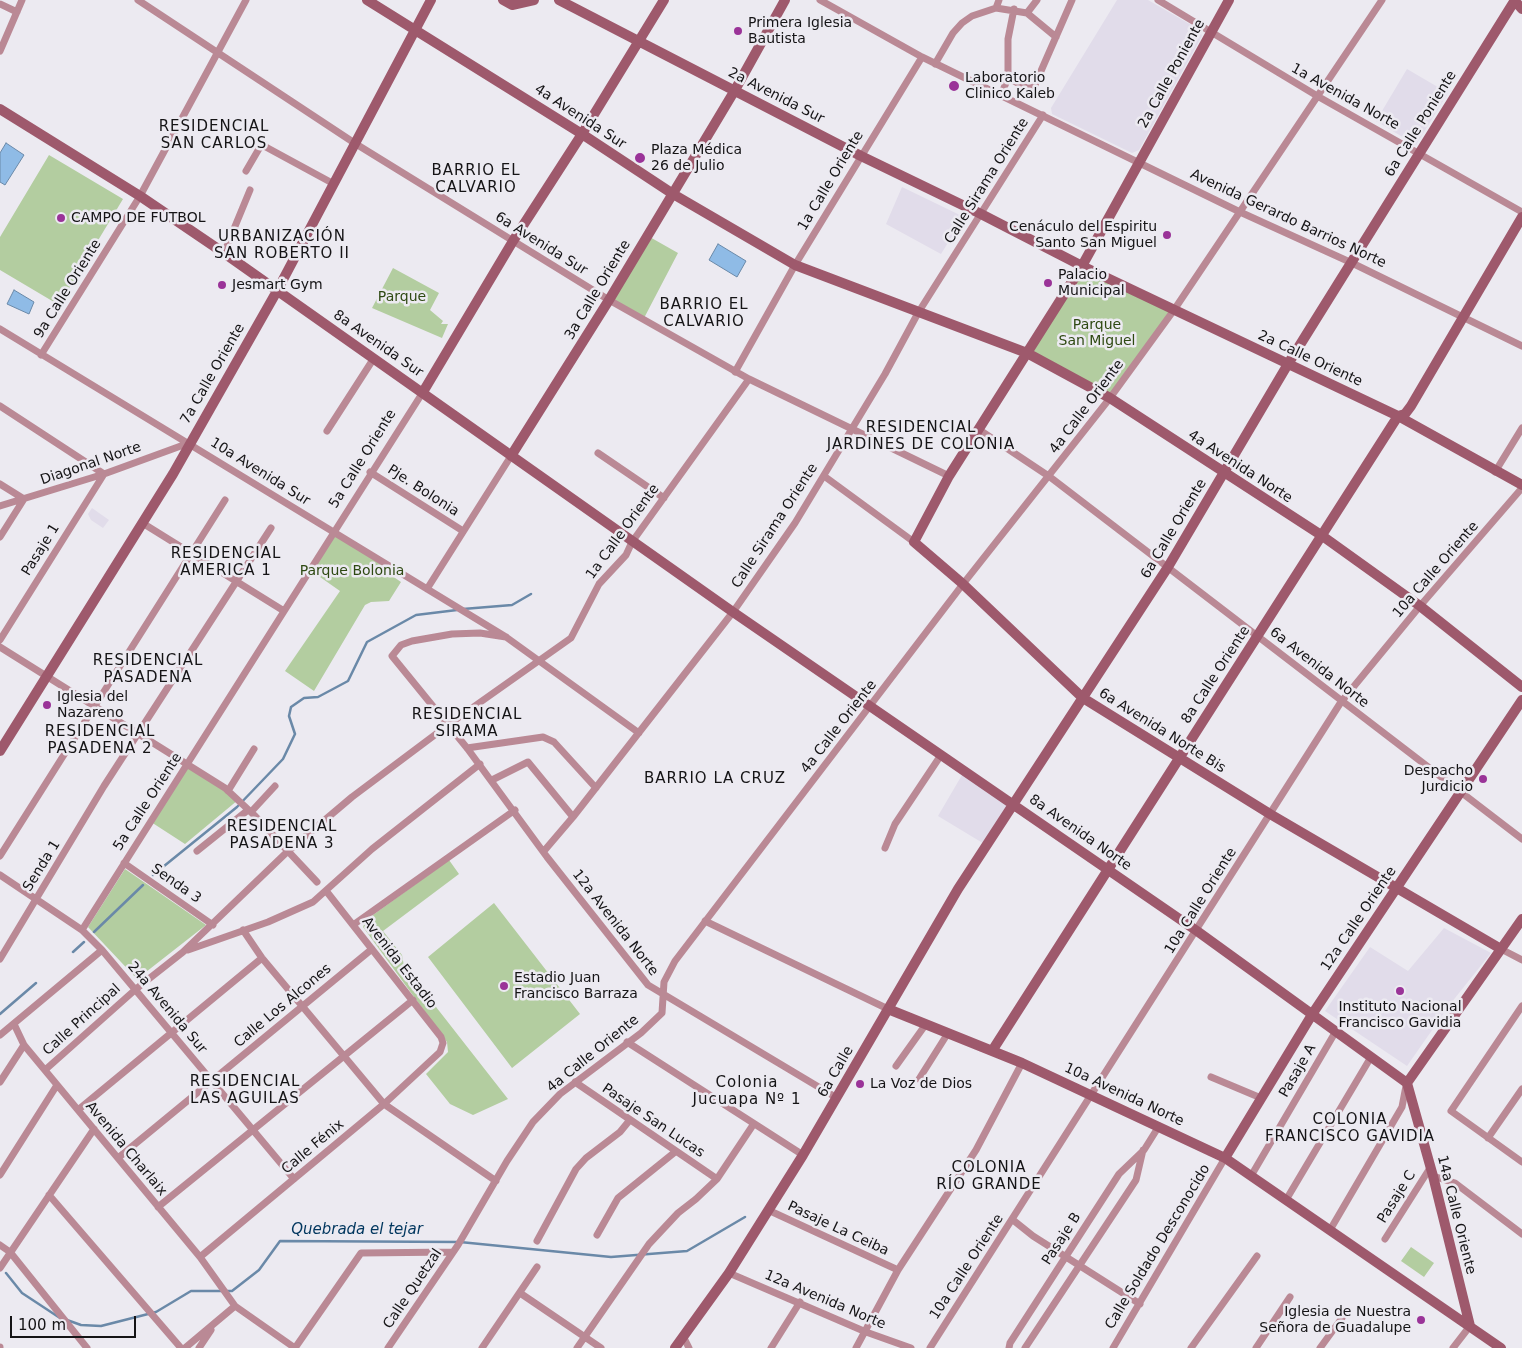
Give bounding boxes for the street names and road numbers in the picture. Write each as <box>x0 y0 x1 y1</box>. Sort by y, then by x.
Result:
street label: 2a Calle Poniente <box>1135 17 1209 131</box>
street label: 1a Avenida Norte <box>1288 60 1402 134</box>
street label: 2a Avenida Sur <box>725 65 827 127</box>
street label: 6a Calle Poniente <box>1382 68 1460 180</box>
street label: 4a Avenida Sur <box>531 81 629 153</box>
street label: Calle Sirama Oriente <box>941 115 1033 247</box>
street label: 1a Calle Oriente <box>795 128 867 234</box>
street label: Avenida Gerardo Barrios Norte <box>1187 166 1389 272</box>
street label: 6a Avenida Sur <box>492 209 590 279</box>
street label: 9a Calle Oriente <box>31 236 105 342</box>
street label: 3a Calle Oriente <box>562 237 634 343</box>
street label: 8a Avenida Sur <box>330 307 426 381</box>
street label: 7a Calle Oriente <box>177 321 249 427</box>
street label: 2a Calle Oriente <box>1255 327 1365 391</box>
street label: 4a Calle Oriente <box>1046 357 1128 457</box>
street label: 5a Calle Oriente <box>326 406 400 512</box>
street label: 4a Avenida Norte <box>1185 427 1295 507</box>
street label: 10a Avenida Sur <box>207 434 313 510</box>
street label: Diagonal Norte <box>38 439 144 489</box>
street label: Calle Sirama Oriente <box>728 461 822 591</box>
street label: Pje. Bolonia <box>384 462 462 520</box>
street label: 6a Calle Oriente <box>1138 476 1210 582</box>
street label: 1a Calle Oriente <box>583 481 663 583</box>
street label: 10a Calle Oriente <box>1390 518 1482 622</box>
street label: Pasaje 1 <box>18 521 64 579</box>
street label: 8a Calle Oriente <box>1178 623 1254 727</box>
street label: 6a Avenida Norte <box>1266 624 1372 712</box>
street label: 4a Calle Oriente <box>797 677 881 777</box>
street label: 6a Avenida Norte Bis <box>1095 685 1229 777</box>
street label: 5a Calle Oriente <box>110 750 186 854</box>
street label: 8a Avenida Norte <box>1026 791 1134 875</box>
street label: Senda 1 <box>20 837 64 895</box>
street label: 10a Calle Oriente <box>1161 845 1241 957</box>
street label: Senda 3 <box>148 861 204 907</box>
street label: 12a Calle Oriente <box>1318 864 1400 974</box>
street label: 12a Avenida Norte <box>568 867 662 979</box>
street label: Avenida Estadio <box>358 914 440 1012</box>
street label: 24a Avenida Sur <box>124 959 210 1057</box>
street label: Calle Los Alcones <box>231 960 335 1052</box>
street label: Calle Principal <box>40 981 124 1059</box>
street label: 4a Calle Oriente <box>544 1012 642 1096</box>
street label: Pasaje A <box>1276 1041 1320 1101</box>
street label: 6a Calle <box>815 1043 857 1101</box>
street label: 10a Avenida Norte <box>1062 1060 1186 1130</box>
street label: Pasaje San Lucas <box>599 1080 707 1162</box>
street label: Avenida Charlaix <box>82 1098 170 1200</box>
street label: Calle Fénix <box>278 1116 348 1178</box>
street label: 14a Calle Oriente <box>1433 1154 1479 1276</box>
street label: Calle Soldado Desconocido <box>1102 1162 1214 1332</box>
street label: Pasaje C <box>1374 1168 1420 1226</box>
street label: Pasaje La Ceiba <box>785 1198 891 1260</box>
street label: Pasaje B <box>1039 1210 1085 1268</box>
street label: 10a Calle Oriente <box>927 1211 1007 1323</box>
street label: Calle Quetzal <box>380 1246 446 1332</box>
street label: 12a Avenida Norte <box>762 1267 888 1333</box>

